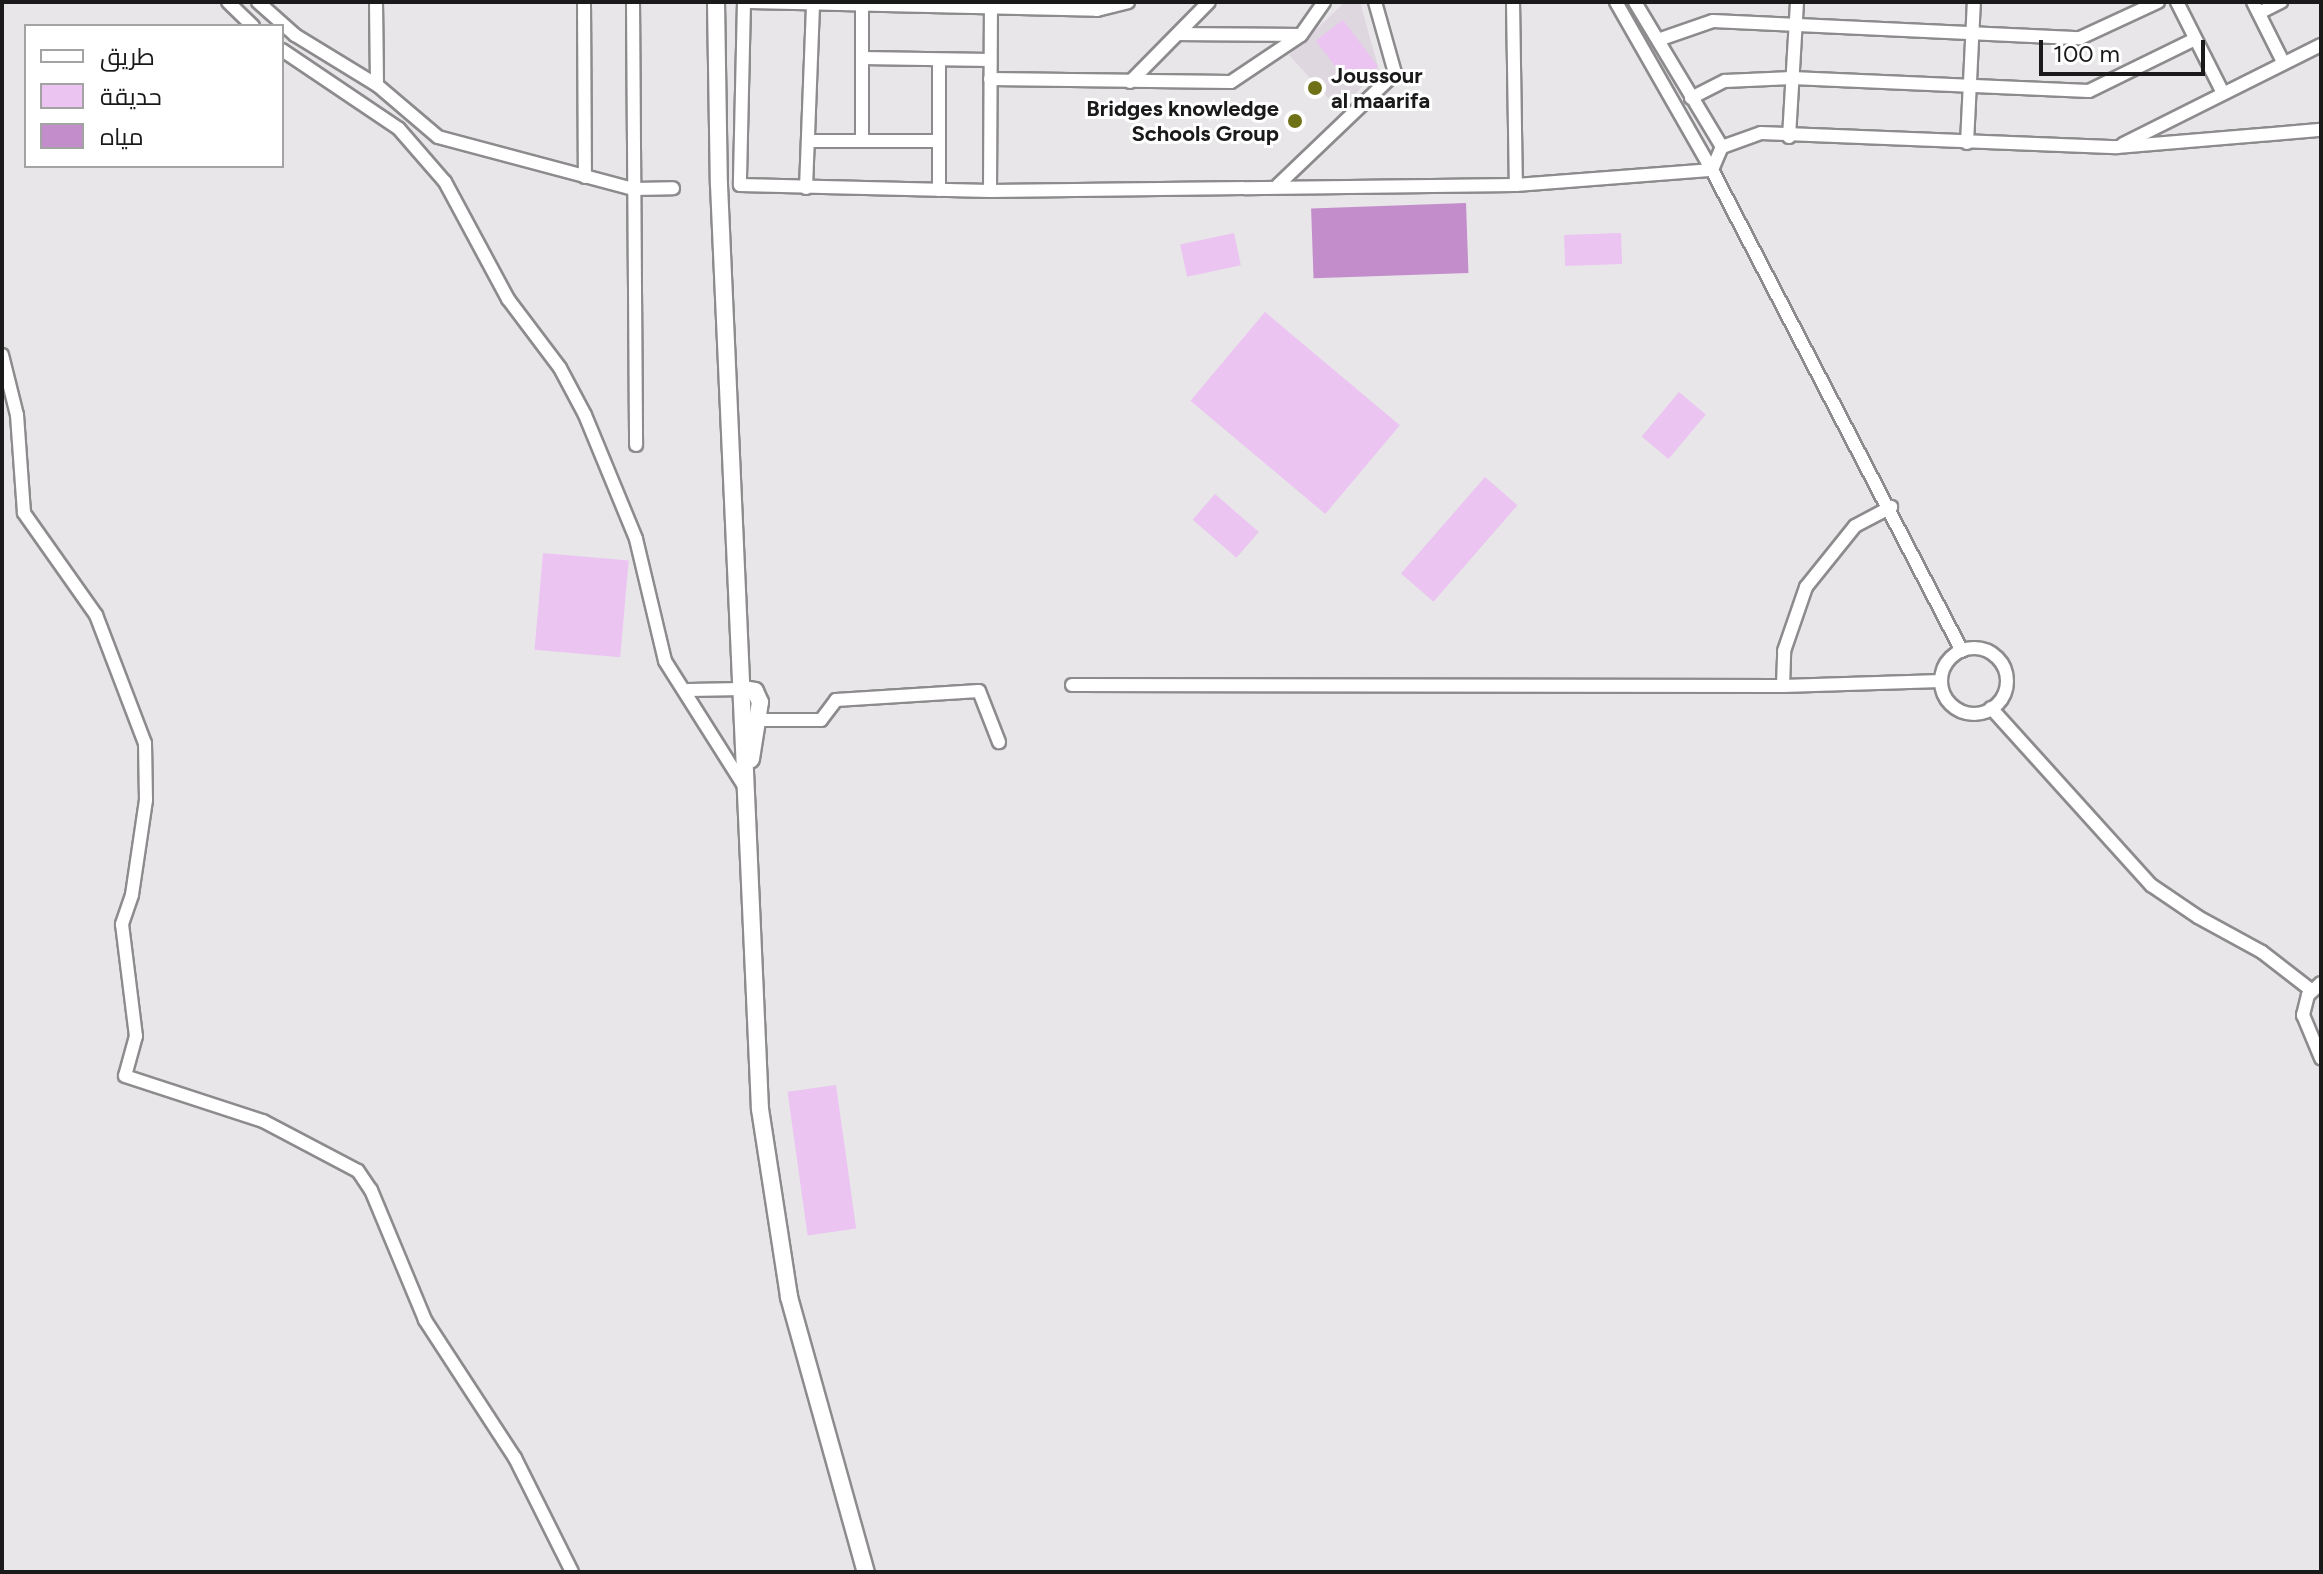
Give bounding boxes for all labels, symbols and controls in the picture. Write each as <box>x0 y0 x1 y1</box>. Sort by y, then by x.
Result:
legend <box>24 24 284 168</box>
scale bar <box>2043 24 2209 74</box>
text: 100 m <box>2053 39 2120 68</box>
text: طريق <box>100 42 155 71</box>
place label: Joussour al maarifa <box>1331 62 1430 114</box>
marker: Joussour al maarifa <box>1306 79 1324 97</box>
text: حديقة <box>100 82 162 111</box>
place label: Bridges knowledge Schools Group <box>1086 95 1279 146</box>
marker: Bridges knowledge Schools Group <box>1286 112 1304 130</box>
text: مياه <box>100 122 144 151</box>

